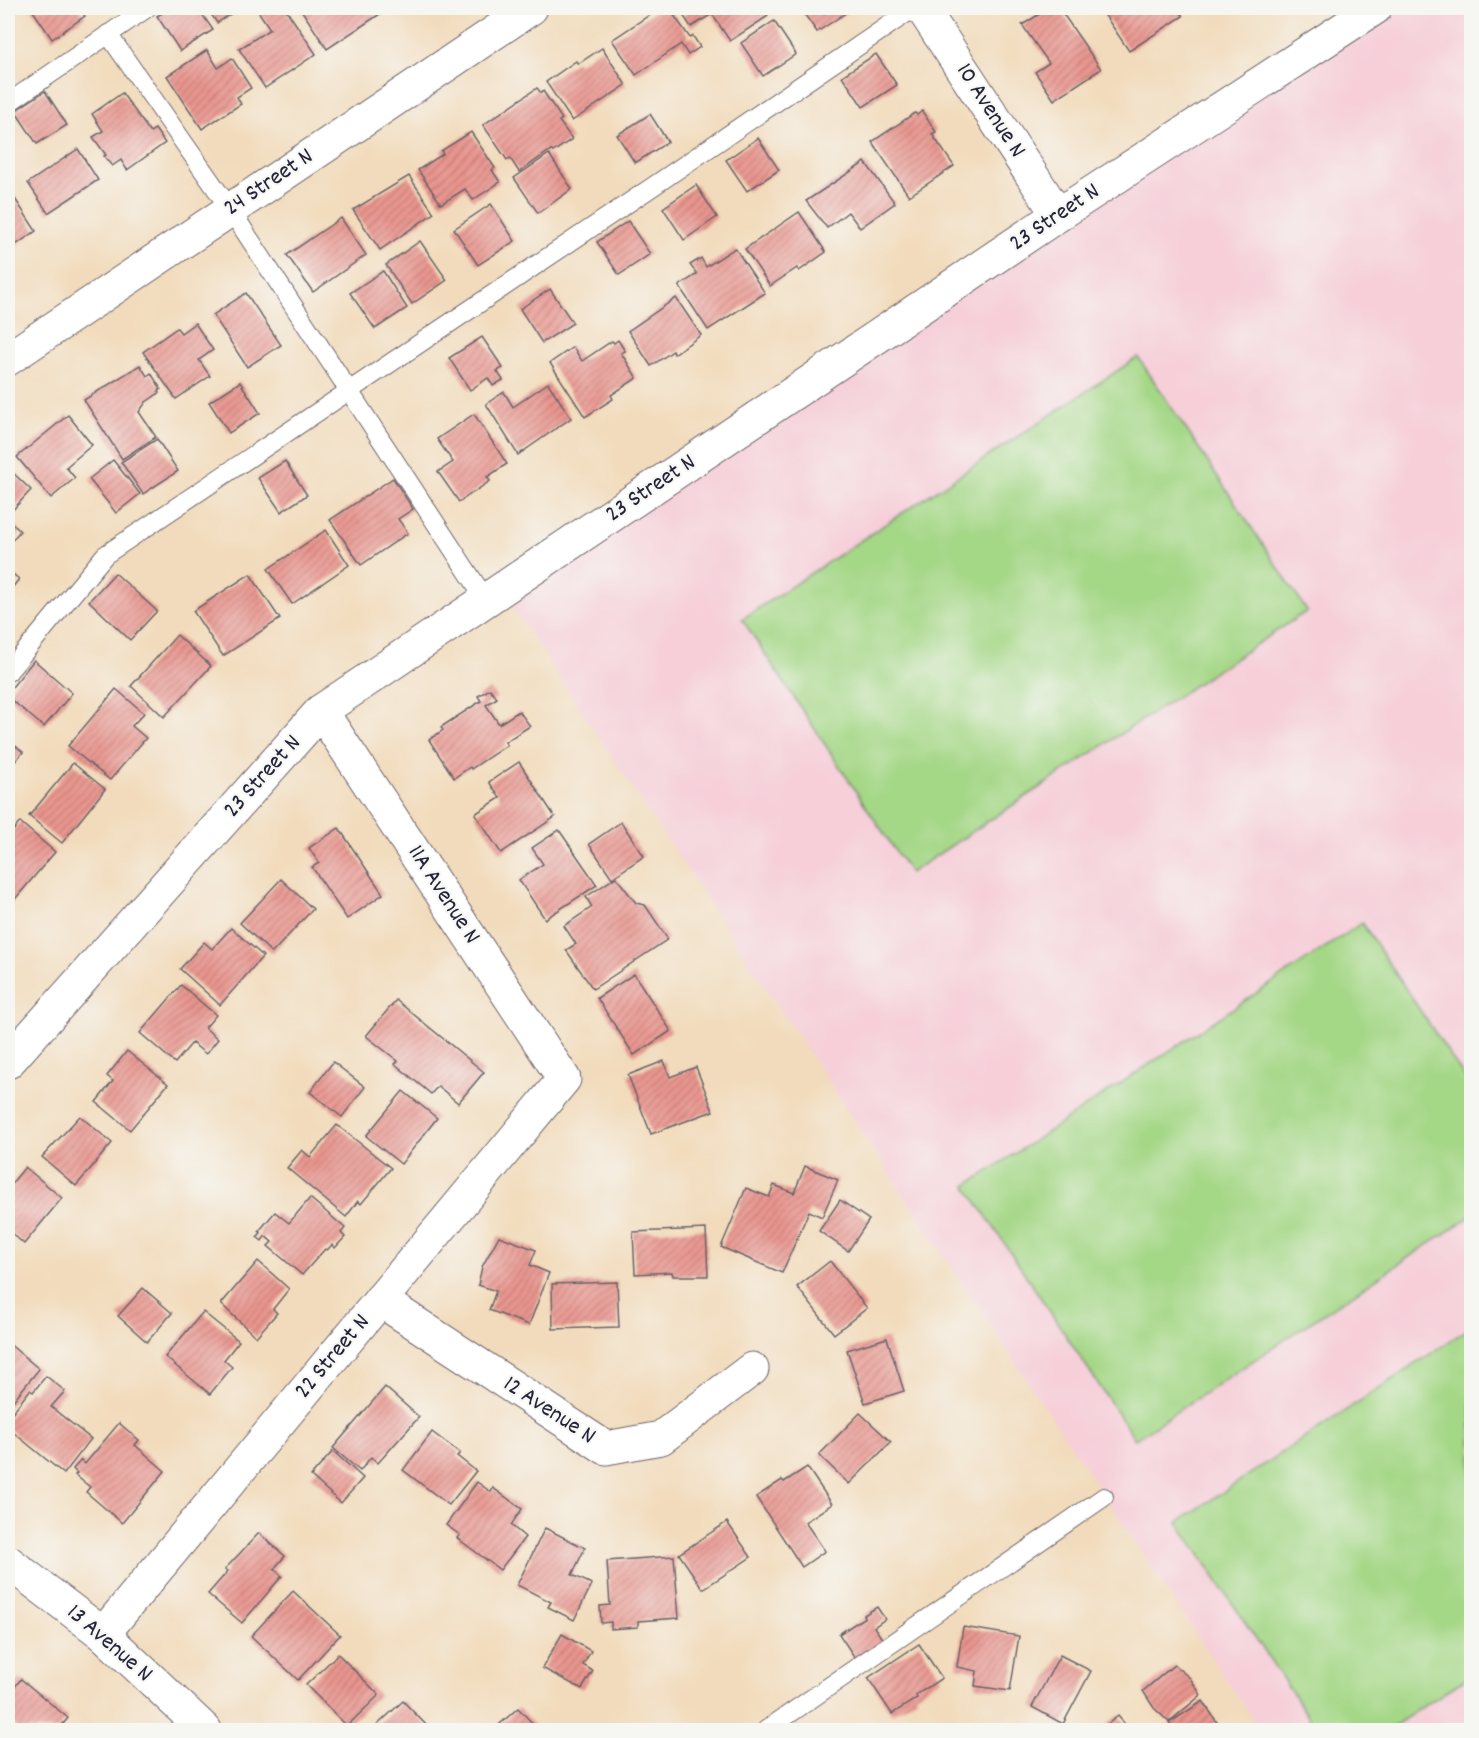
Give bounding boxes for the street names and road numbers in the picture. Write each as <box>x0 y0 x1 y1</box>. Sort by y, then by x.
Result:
street label: 10 Avenue N <box>947 57 1033 165</box>
street label: 24 Street N <box>217 140 321 226</box>
street label: 23 Street N <box>1003 175 1107 261</box>
street label: 23 Street N <box>599 446 703 532</box>
street label: 23 Street N <box>216 728 310 826</box>
street label: 11A Avenue N <box>398 839 488 951</box>
street label: 22 Street N <box>287 1307 379 1407</box>
street label: 12 Avenue N <box>496 1368 602 1454</box>
street label: 13 Avenue N <box>58 1597 160 1691</box>

